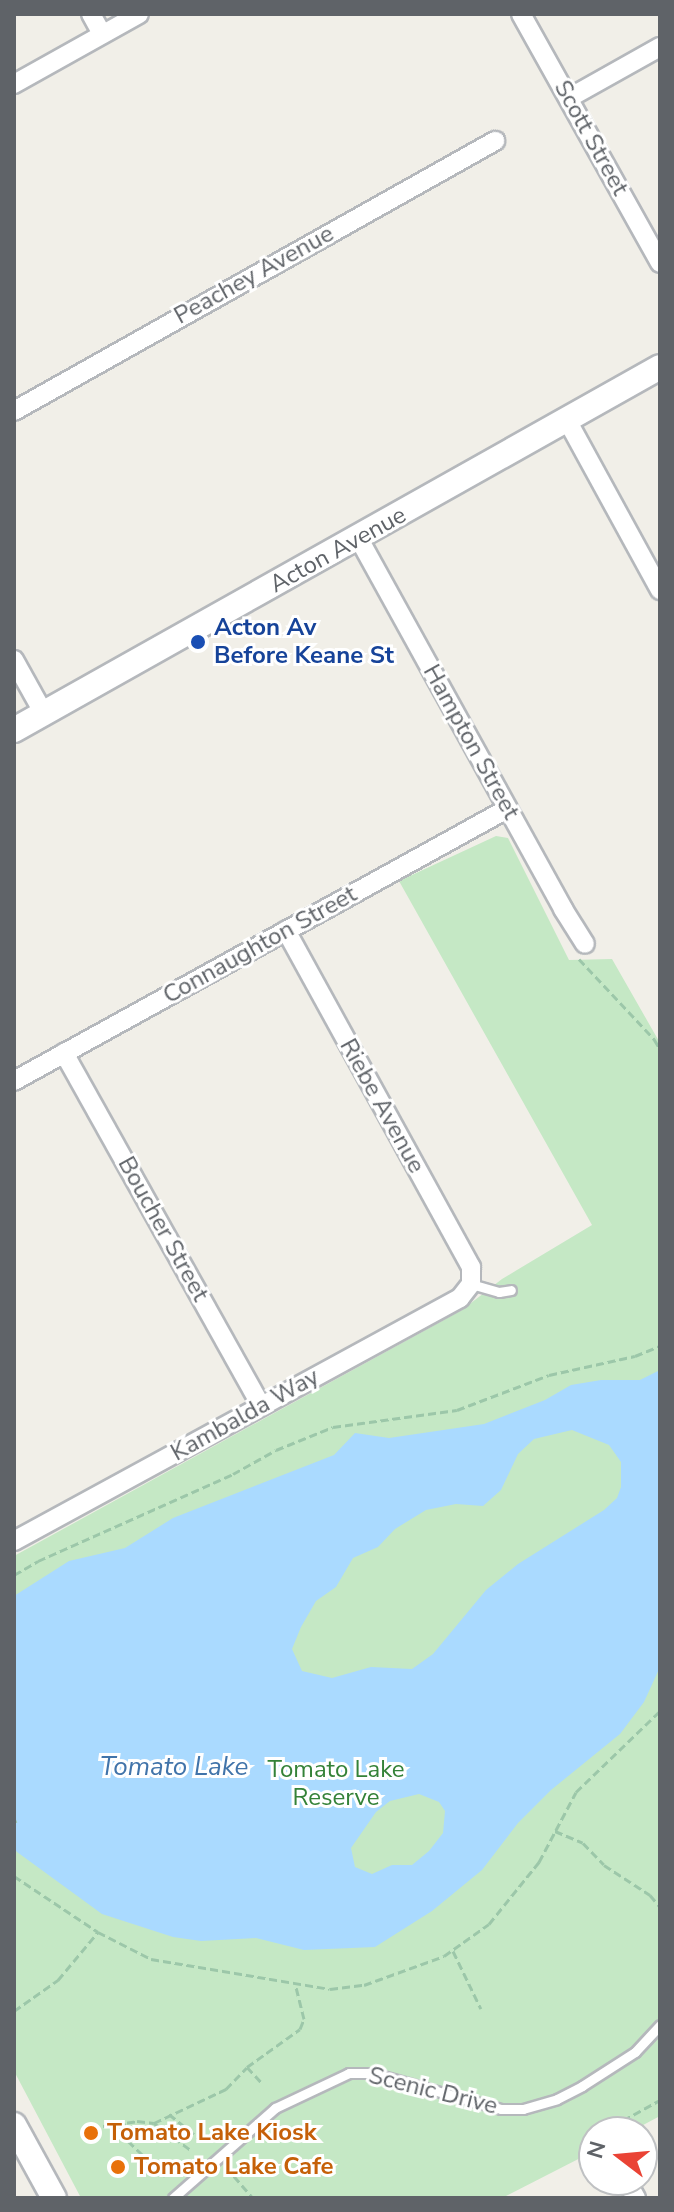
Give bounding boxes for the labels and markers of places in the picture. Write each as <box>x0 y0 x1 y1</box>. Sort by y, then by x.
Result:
place label: Acton Av Before Keane St <box>214 614 394 670</box>
marker: Acton Av Before Keane St <box>189 633 207 651</box>
place label: Tomato Lake Kiosk <box>107 2119 317 2147</box>
marker: Tomato Lake Kiosk <box>82 2124 100 2142</box>
place label: Tomato Lake Cafe <box>134 2153 334 2181</box>
marker: Tomato Lake Cafe <box>109 2158 127 2176</box>

